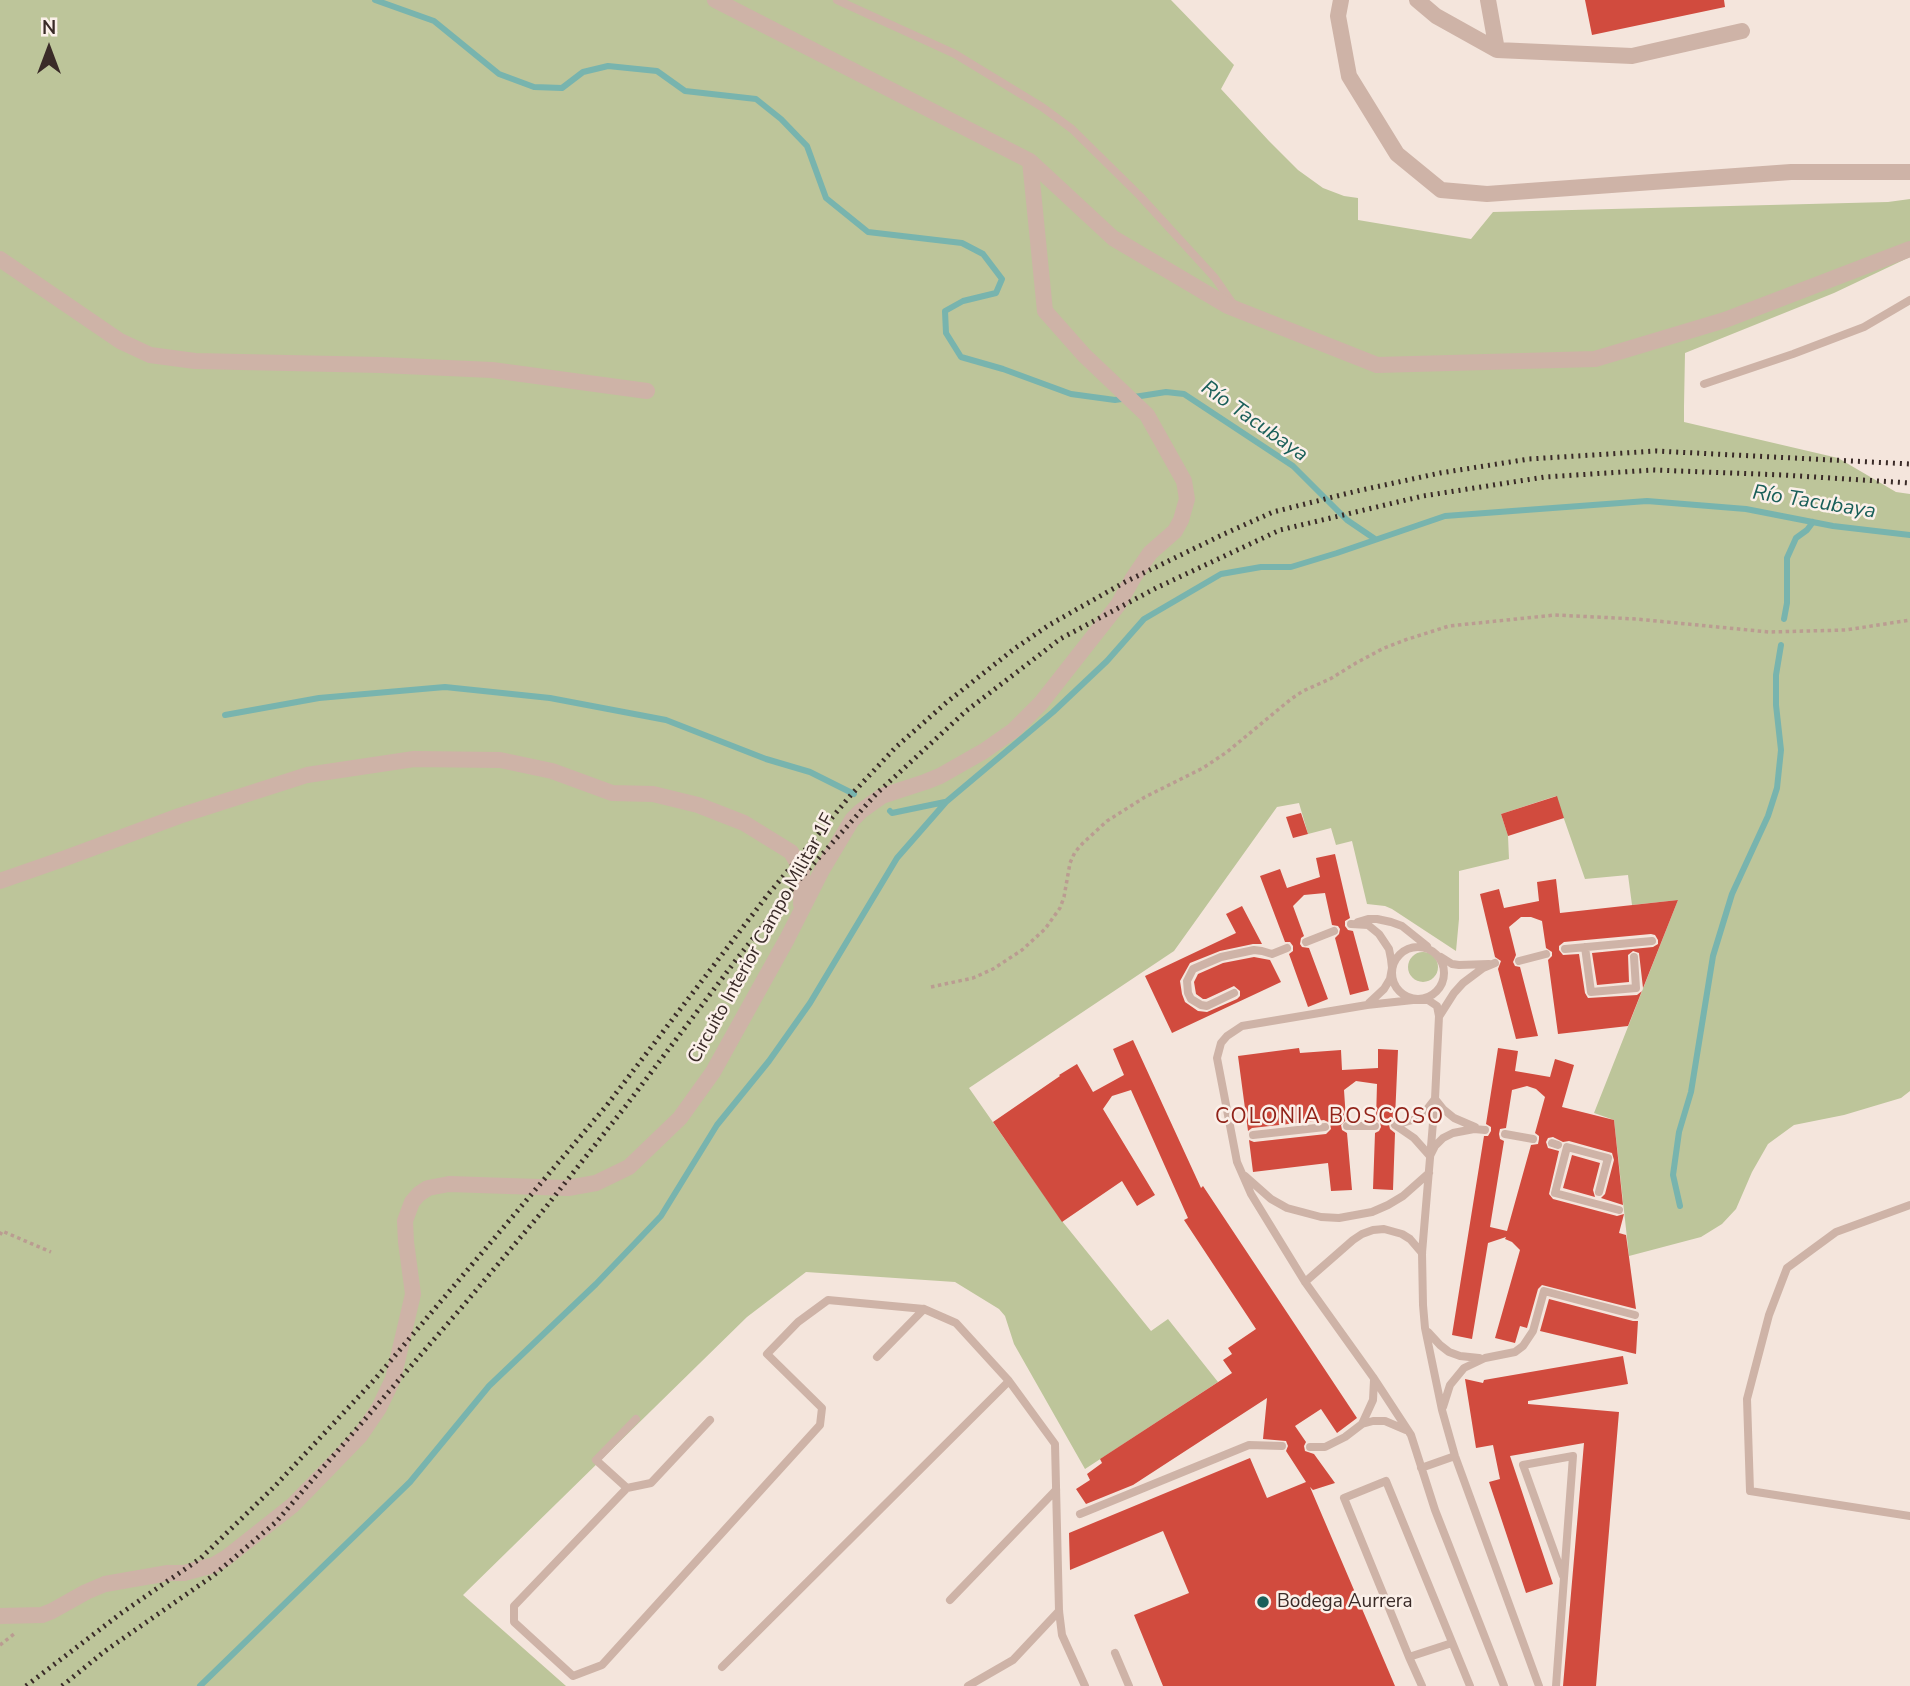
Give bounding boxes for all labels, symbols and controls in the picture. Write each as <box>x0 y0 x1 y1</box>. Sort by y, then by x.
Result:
north arrow <box>14 14 84 84</box>
text: N <box>42 15 56 41</box>
water label: Río Tacubaya <box>1196 376 1312 468</box>
water label: Río Tacubaya <box>1750 481 1878 525</box>
street label: Circuito Interior Campo Militar 1F <box>684 810 840 1068</box>
district label: COLONIA BOSCOSO <box>1217 1105 1443 1131</box>
place label: Bodega Aurrera <box>1277 1591 1413 1613</box>
marker: Bodega Aurrera <box>1255 1594 1271 1610</box>

